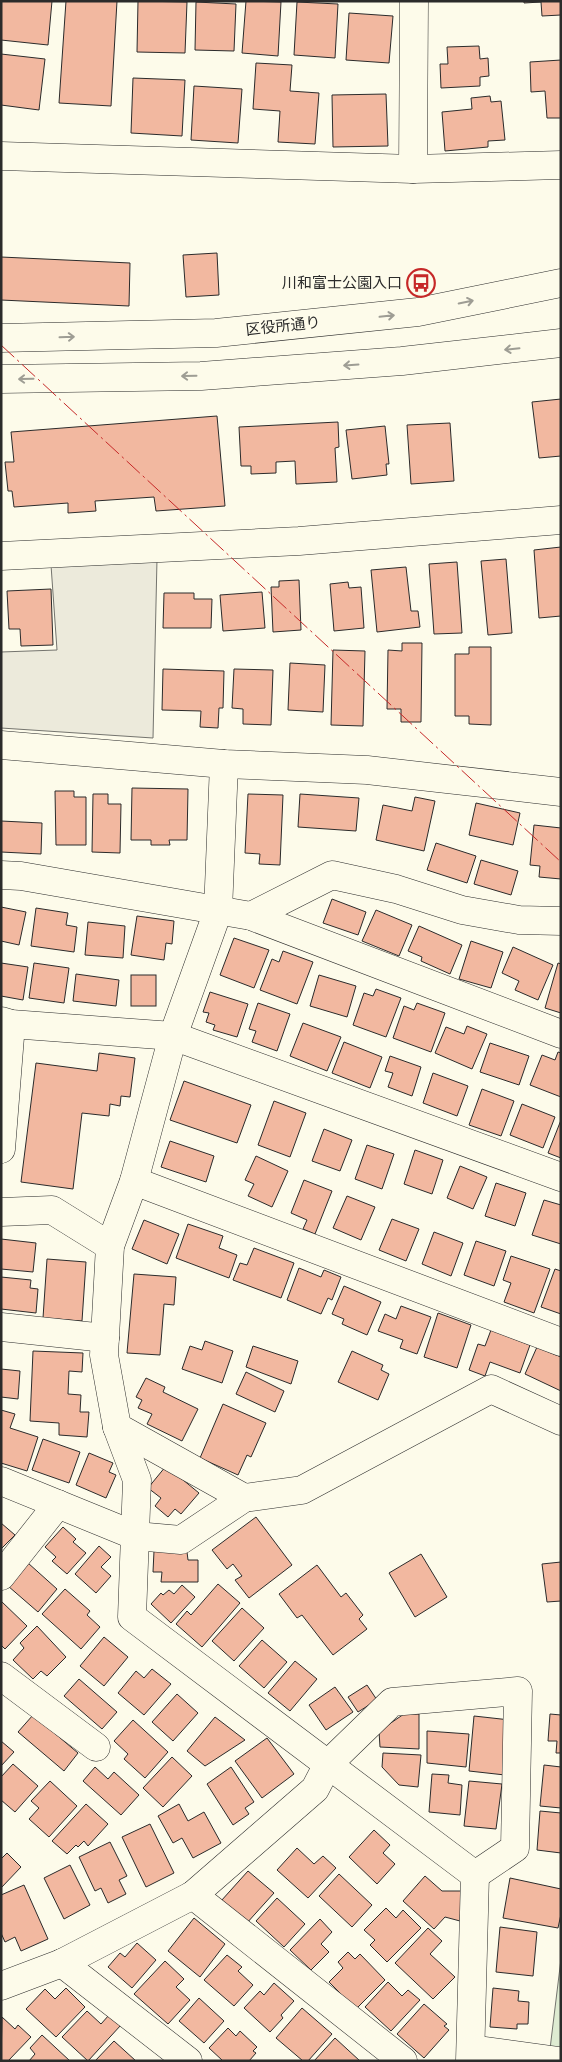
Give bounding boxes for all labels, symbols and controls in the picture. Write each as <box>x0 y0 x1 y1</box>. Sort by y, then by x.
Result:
bus stop icon: 川和富士公園入口 <box>406 268 436 298</box>
place label: 川和富士公園入口 <box>282 274 402 292</box>
one-way arrow <box>457 297 473 307</box>
one-way arrow <box>378 311 394 320</box>
street label: 区役所通り <box>245 313 321 339</box>
one-way arrow <box>59 332 75 342</box>
one-way arrow <box>505 344 521 354</box>
one-way arrow <box>343 360 359 370</box>
one-way arrow <box>181 371 197 381</box>
one-way arrow <box>18 374 34 383</box>

